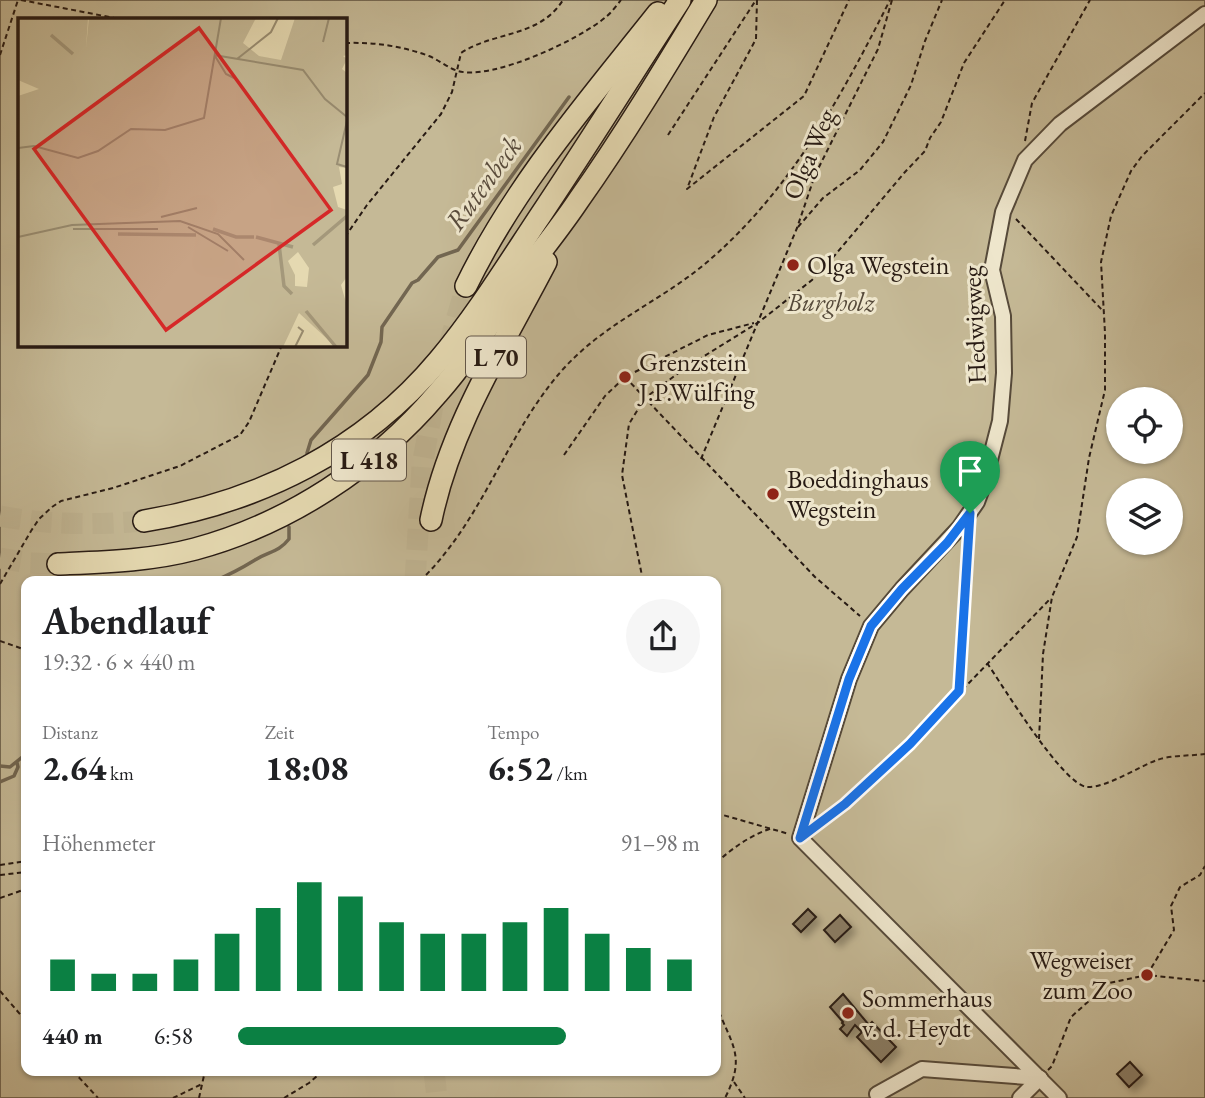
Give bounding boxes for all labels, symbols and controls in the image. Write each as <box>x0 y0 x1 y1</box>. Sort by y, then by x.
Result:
inset map <box>18 18 346 346</box>
street label: Olga Weg <box>775 103 844 205</box>
water label: Rutenbeck <box>437 128 530 237</box>
place label: Olga Wegstein <box>807 248 950 282</box>
marker: Olga Wegstein <box>785 257 801 273</box>
street label: Hedwigweg <box>954 264 994 385</box>
park label: Burgholz <box>786 285 875 319</box>
road number: L 70 <box>466 336 526 378</box>
place label: Grenzstein J.P.Wülfing <box>637 345 756 409</box>
marker: Grenzstein J.P.Wülfing <box>617 369 633 385</box>
map controls <box>1106 387 1183 555</box>
button: locate <box>1106 387 1183 464</box>
road number: L 418 <box>332 439 406 480</box>
pin <box>940 441 1000 513</box>
icon: arrive <box>951 452 989 490</box>
place label: Boeddinghaus Wegstein <box>787 462 929 526</box>
button: layers <box>1106 478 1183 555</box>
marker: Boeddinghaus Wegstein <box>765 486 781 502</box>
text: Abendlauf <box>42 596 210 645</box>
button: share <box>626 599 700 673</box>
text: 19:32 · 6 × 440 m <box>42 647 195 677</box>
text: Distanz <box>42 720 98 745</box>
text: Zeit <box>265 720 294 745</box>
text: Tempo <box>487 720 540 745</box>
text: 2.64 <box>42 745 106 790</box>
text: 18:08 <box>265 745 349 790</box>
text: 6:52 <box>487 745 553 790</box>
text: km <box>106 761 134 786</box>
text: /km <box>553 761 588 786</box>
text: Höhenmeter <box>42 828 155 858</box>
text: 91–98 m <box>621 828 700 858</box>
place label: Wegweiser zum Zoo <box>1029 943 1133 1007</box>
marker: Wegweiser zum Zoo <box>1139 967 1155 983</box>
place label: Sommerhaus v. d. Heydt <box>862 981 992 1045</box>
marker: Sommerhaus v. d. Heydt <box>840 1005 856 1021</box>
text: 440 m <box>42 1021 103 1051</box>
text: 6:58 <box>154 1021 193 1051</box>

